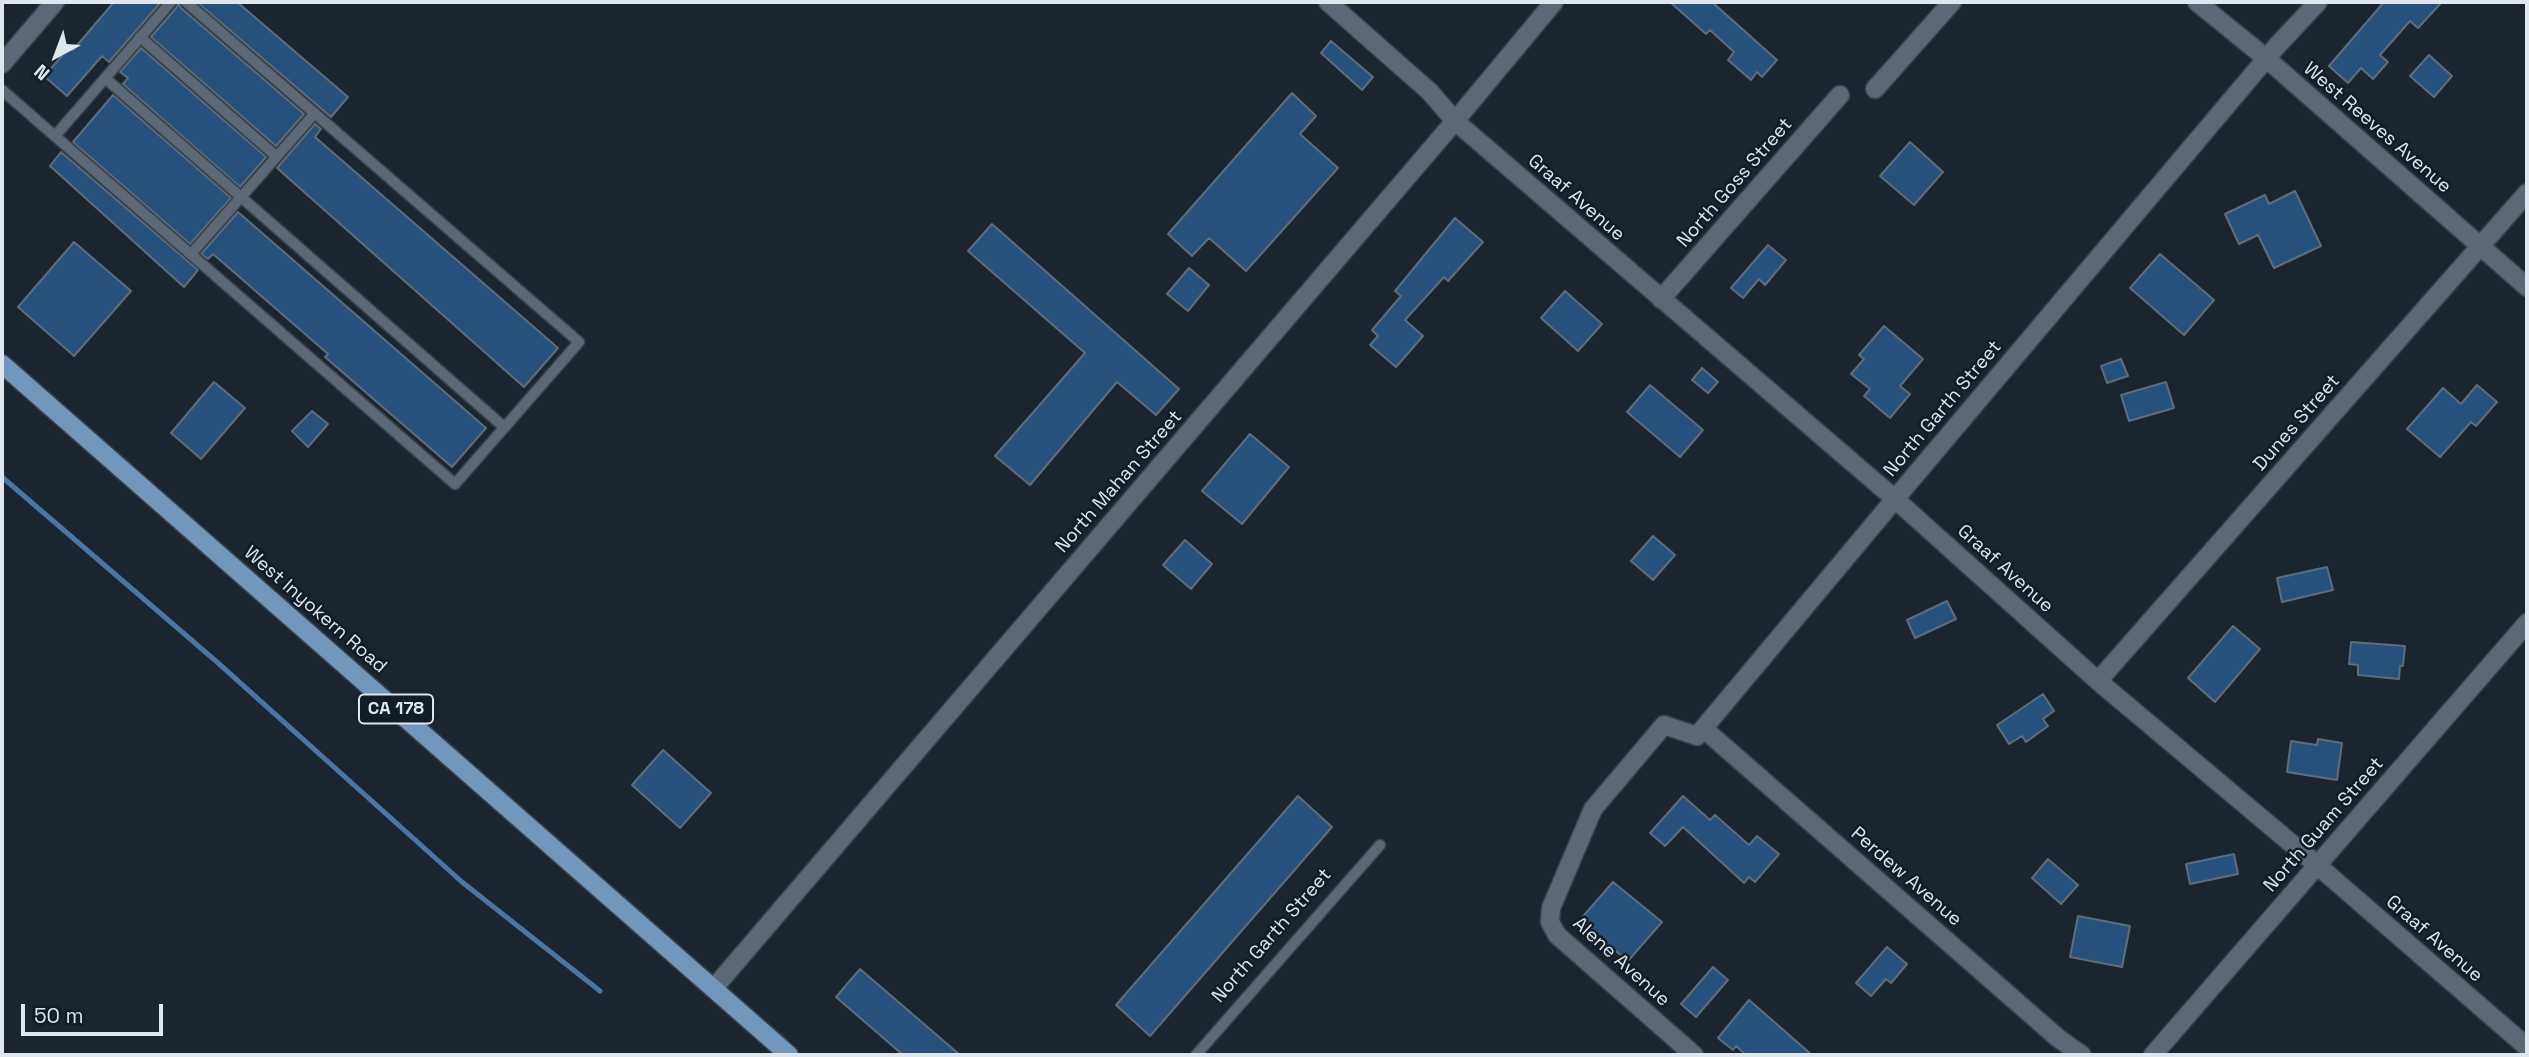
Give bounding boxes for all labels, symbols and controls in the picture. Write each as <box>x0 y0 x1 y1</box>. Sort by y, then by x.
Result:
north arrow <box>21 21 91 91</box>
street label: West Reeves Avenue <box>2298 58 2456 198</box>
text: N <box>29 59 55 86</box>
street label: North Goss Street <box>1673 114 1797 252</box>
street label: Graaf Avenue <box>1523 150 1629 246</box>
street label: North Garth Street <box>1879 336 2007 482</box>
street label: Dunes Street <box>2249 370 2345 476</box>
street label: North Mahan Street <box>1051 406 1187 558</box>
street label: Graaf Avenue <box>1952 520 2058 618</box>
street label: West Inyokern Road <box>239 542 391 678</box>
road number: CA 178 <box>359 694 433 724</box>
street label: North Guam Street <box>2259 753 2389 897</box>
street label: Perdew Avenue <box>1846 823 1966 931</box>
street label: North Garth Street <box>1207 864 1337 1008</box>
street label: Graaf Avenue <box>2381 891 2487 987</box>
street label: Alene Avenue <box>1568 912 1674 1012</box>
scale bar <box>24 990 166 1034</box>
text: 50 m <box>34 1002 84 1029</box>

